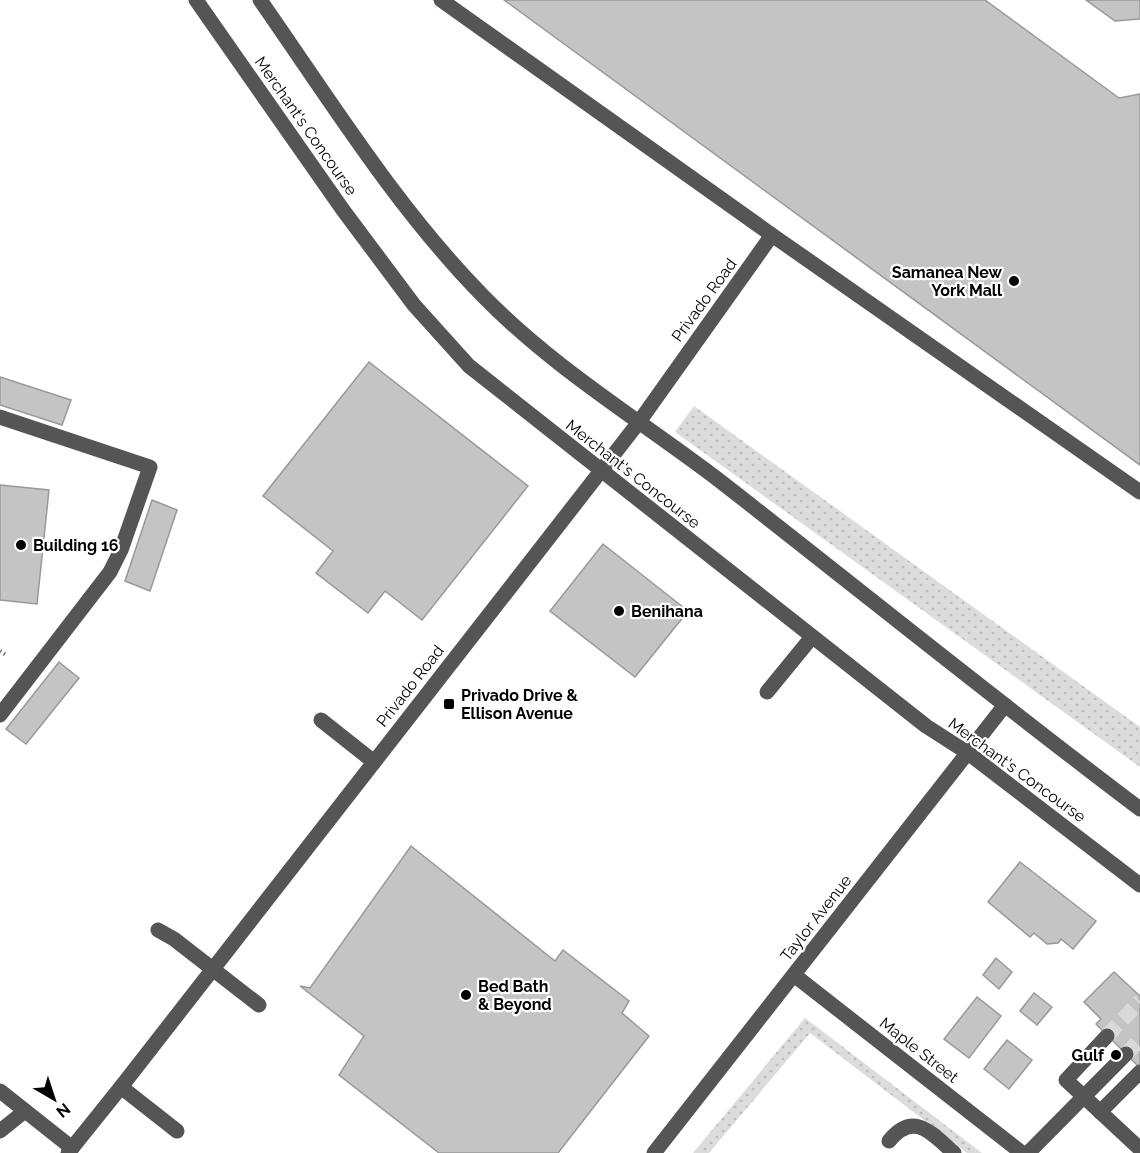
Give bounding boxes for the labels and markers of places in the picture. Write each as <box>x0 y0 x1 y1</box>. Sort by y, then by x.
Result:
place label: Samanea New York Mall <box>892 263 1003 300</box>
marker: Samanea New York Mall <box>1007 274 1021 288</box>
place label: Building 16 <box>33 536 119 555</box>
marker: Building 16 <box>14 538 28 552</box>
place label: Benihana <box>631 602 703 621</box>
marker: Benihana <box>612 604 626 618</box>
place label: Privado Drive & Ellison Avenue <box>461 686 578 723</box>
marker: Privado Drive & Ellison Avenue <box>442 697 456 711</box>
place label: Bed Bath & Beyond <box>478 977 552 1014</box>
marker: Bed Bath & Beyond <box>459 988 473 1002</box>
place label: Gulf <box>1072 1046 1105 1065</box>
marker: Gulf <box>1109 1048 1123 1062</box>

